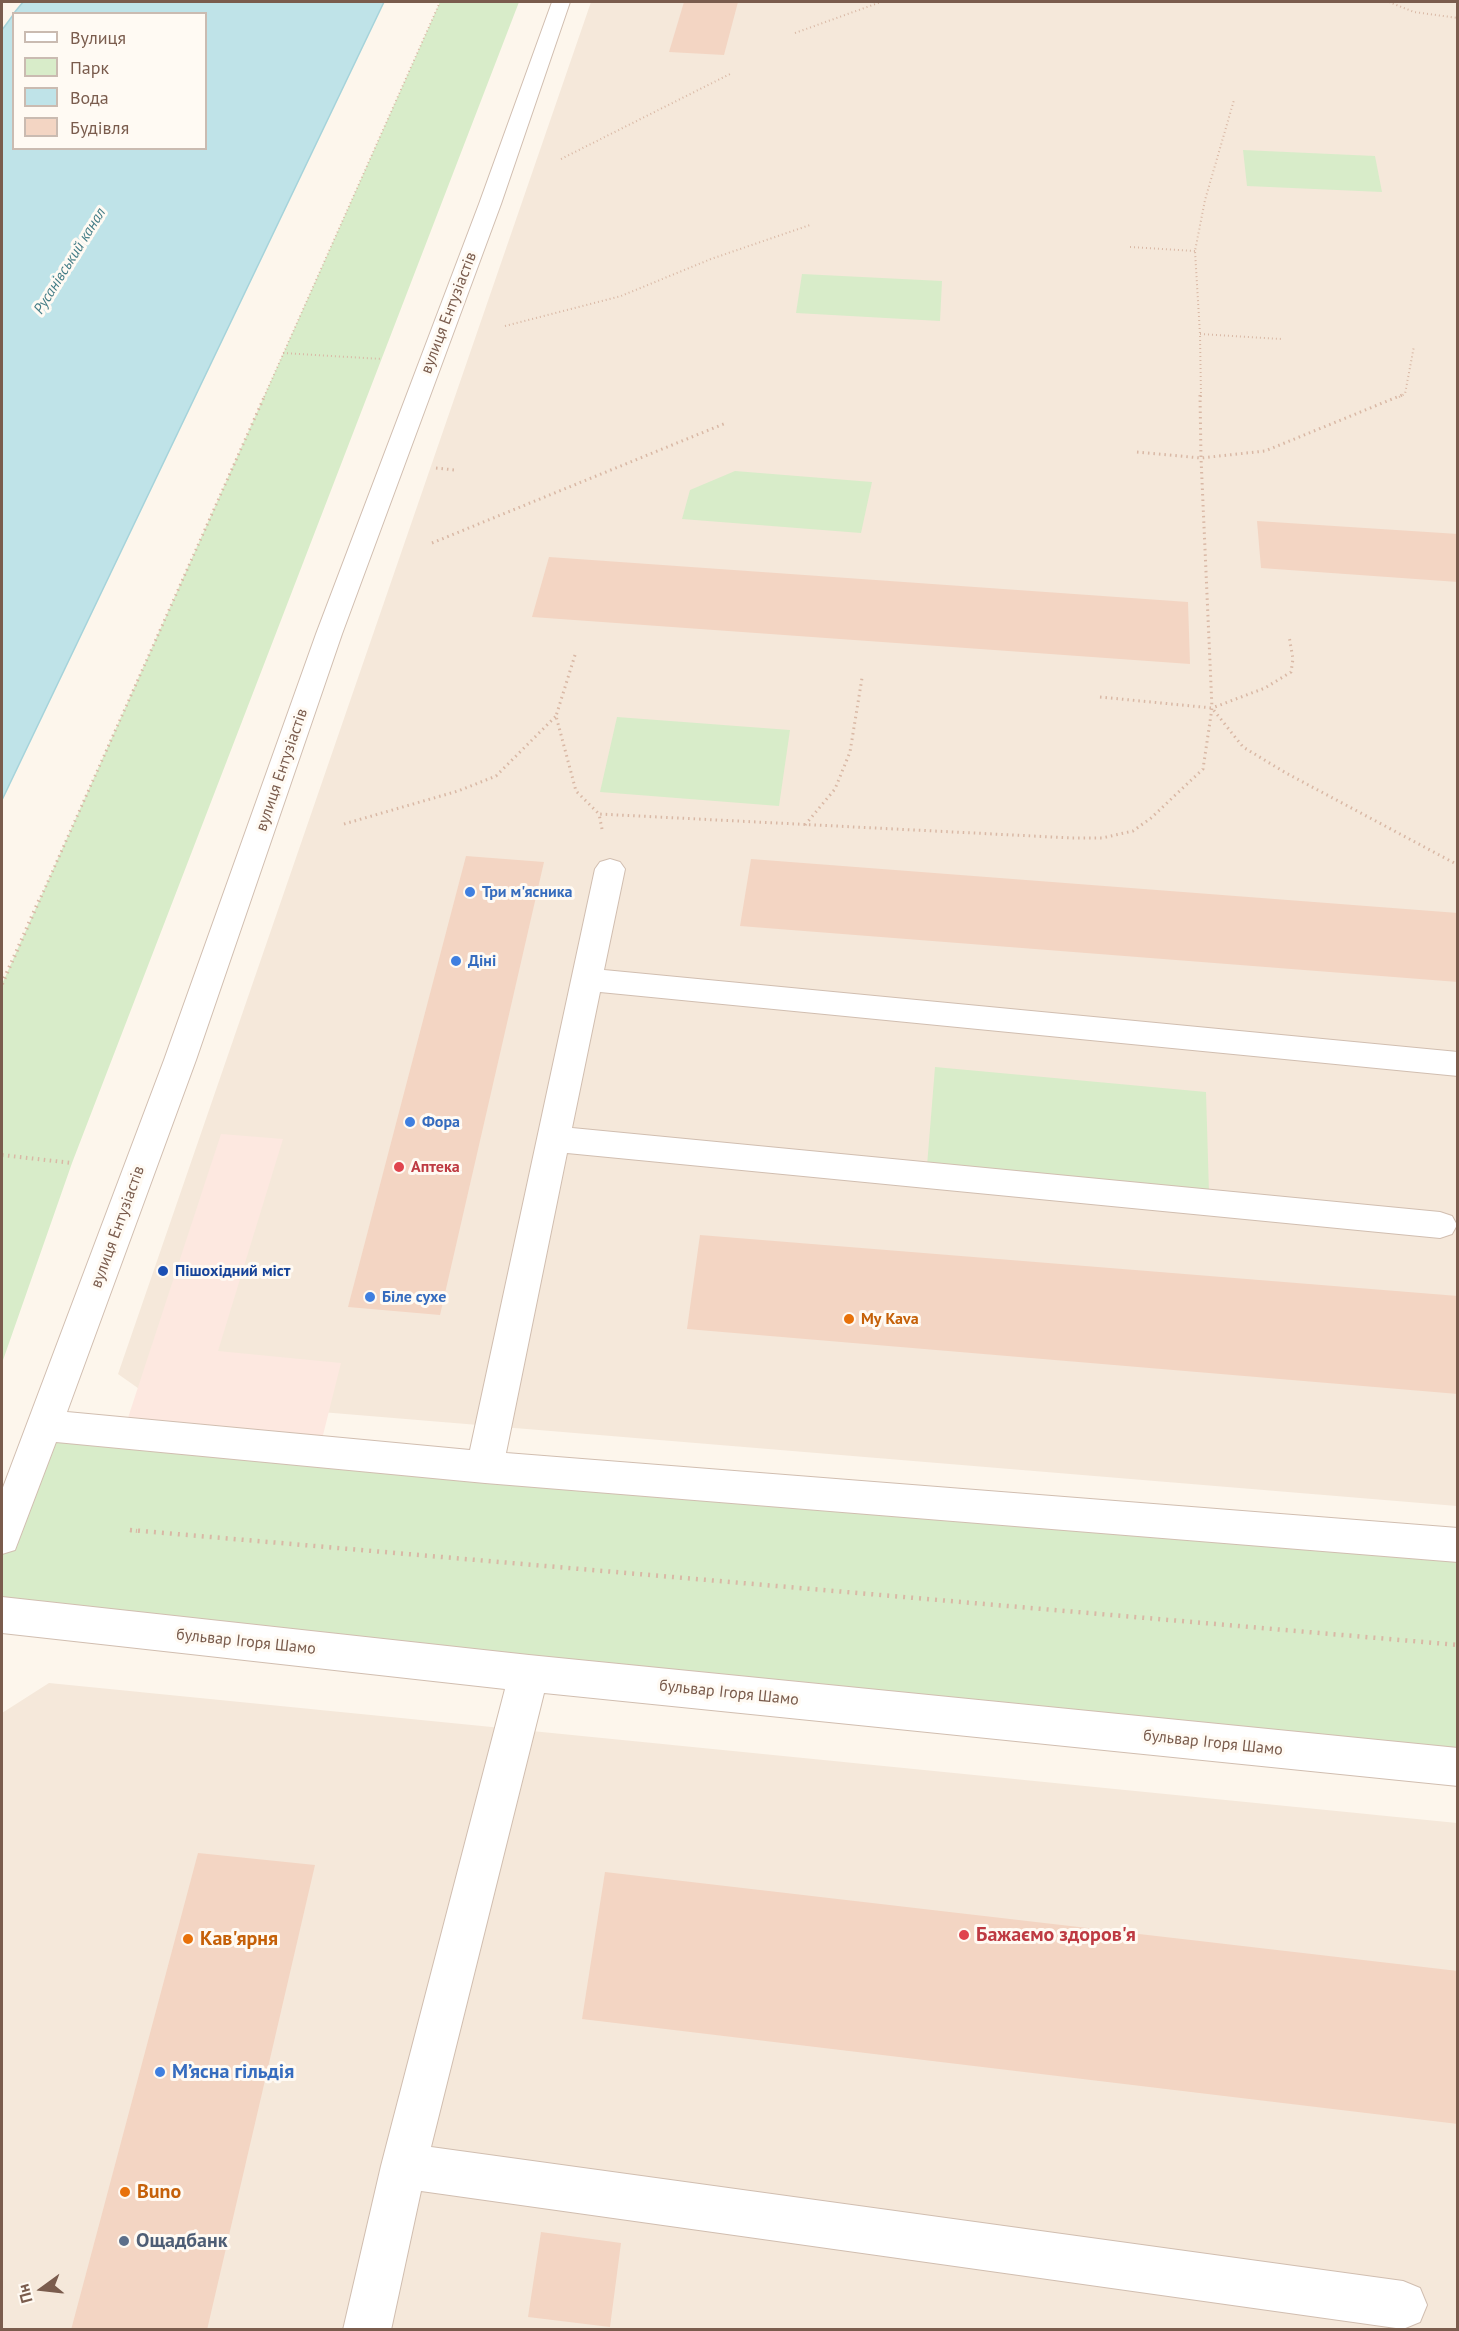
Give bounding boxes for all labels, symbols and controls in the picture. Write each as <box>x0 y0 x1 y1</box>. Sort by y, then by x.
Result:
legend <box>12 12 207 150</box>
text: Вулиця <box>70 26 126 49</box>
text: Парк <box>70 56 109 79</box>
text: Вода <box>70 86 109 109</box>
text: Будівля <box>70 116 129 139</box>
water label: Русанівський канал <box>30 205 110 317</box>
street label: вулиця Ентузіастів <box>417 250 481 376</box>
street label: вулиця Ентузіастів <box>252 706 312 834</box>
place label: Три м'ясника <box>482 882 573 902</box>
marker: Три м'ясника <box>463 885 477 899</box>
place label: Діні <box>468 951 496 971</box>
marker: Діні <box>449 954 463 968</box>
place label: Фора <box>422 1112 460 1132</box>
marker: Фора <box>403 1115 417 1129</box>
place label: Аптека <box>411 1157 460 1177</box>
marker: Аптека <box>392 1160 406 1174</box>
street label: вулиця Ентузіастів <box>87 1163 149 1291</box>
place label: Пішохідний міст <box>175 1261 290 1281</box>
marker: Пішохідний міст <box>156 1264 170 1278</box>
place label: Біле сухе <box>382 1287 446 1307</box>
marker: Біле сухе <box>363 1290 377 1304</box>
place label: My Kava <box>861 1309 919 1329</box>
marker: My Kava <box>842 1312 856 1326</box>
street label: бульвар Ігоря Шамо <box>175 1625 317 1659</box>
street label: бульвар Ігоря Шамо <box>658 1676 800 1710</box>
street label: бульвар Ігоря Шамо <box>1142 1726 1284 1760</box>
place label: Бажаємо здоров'я <box>976 1923 1136 1947</box>
place label: Кав'ярня <box>200 1927 278 1951</box>
marker: Бажаємо здоров'я <box>957 1928 971 1942</box>
marker: Кав'ярня <box>181 1932 195 1946</box>
place label: М’ясна гільдія <box>172 2060 294 2084</box>
marker: М’ясна гільдія <box>153 2065 167 2079</box>
place label: Buno <box>137 2180 181 2204</box>
marker: Buno <box>118 2185 132 2199</box>
place label: Ощадбанк <box>136 2229 228 2253</box>
marker: Ощадбанк <box>117 2234 131 2248</box>
north arrow <box>12 2259 72 2319</box>
text: Пн <box>13 2282 37 2305</box>

